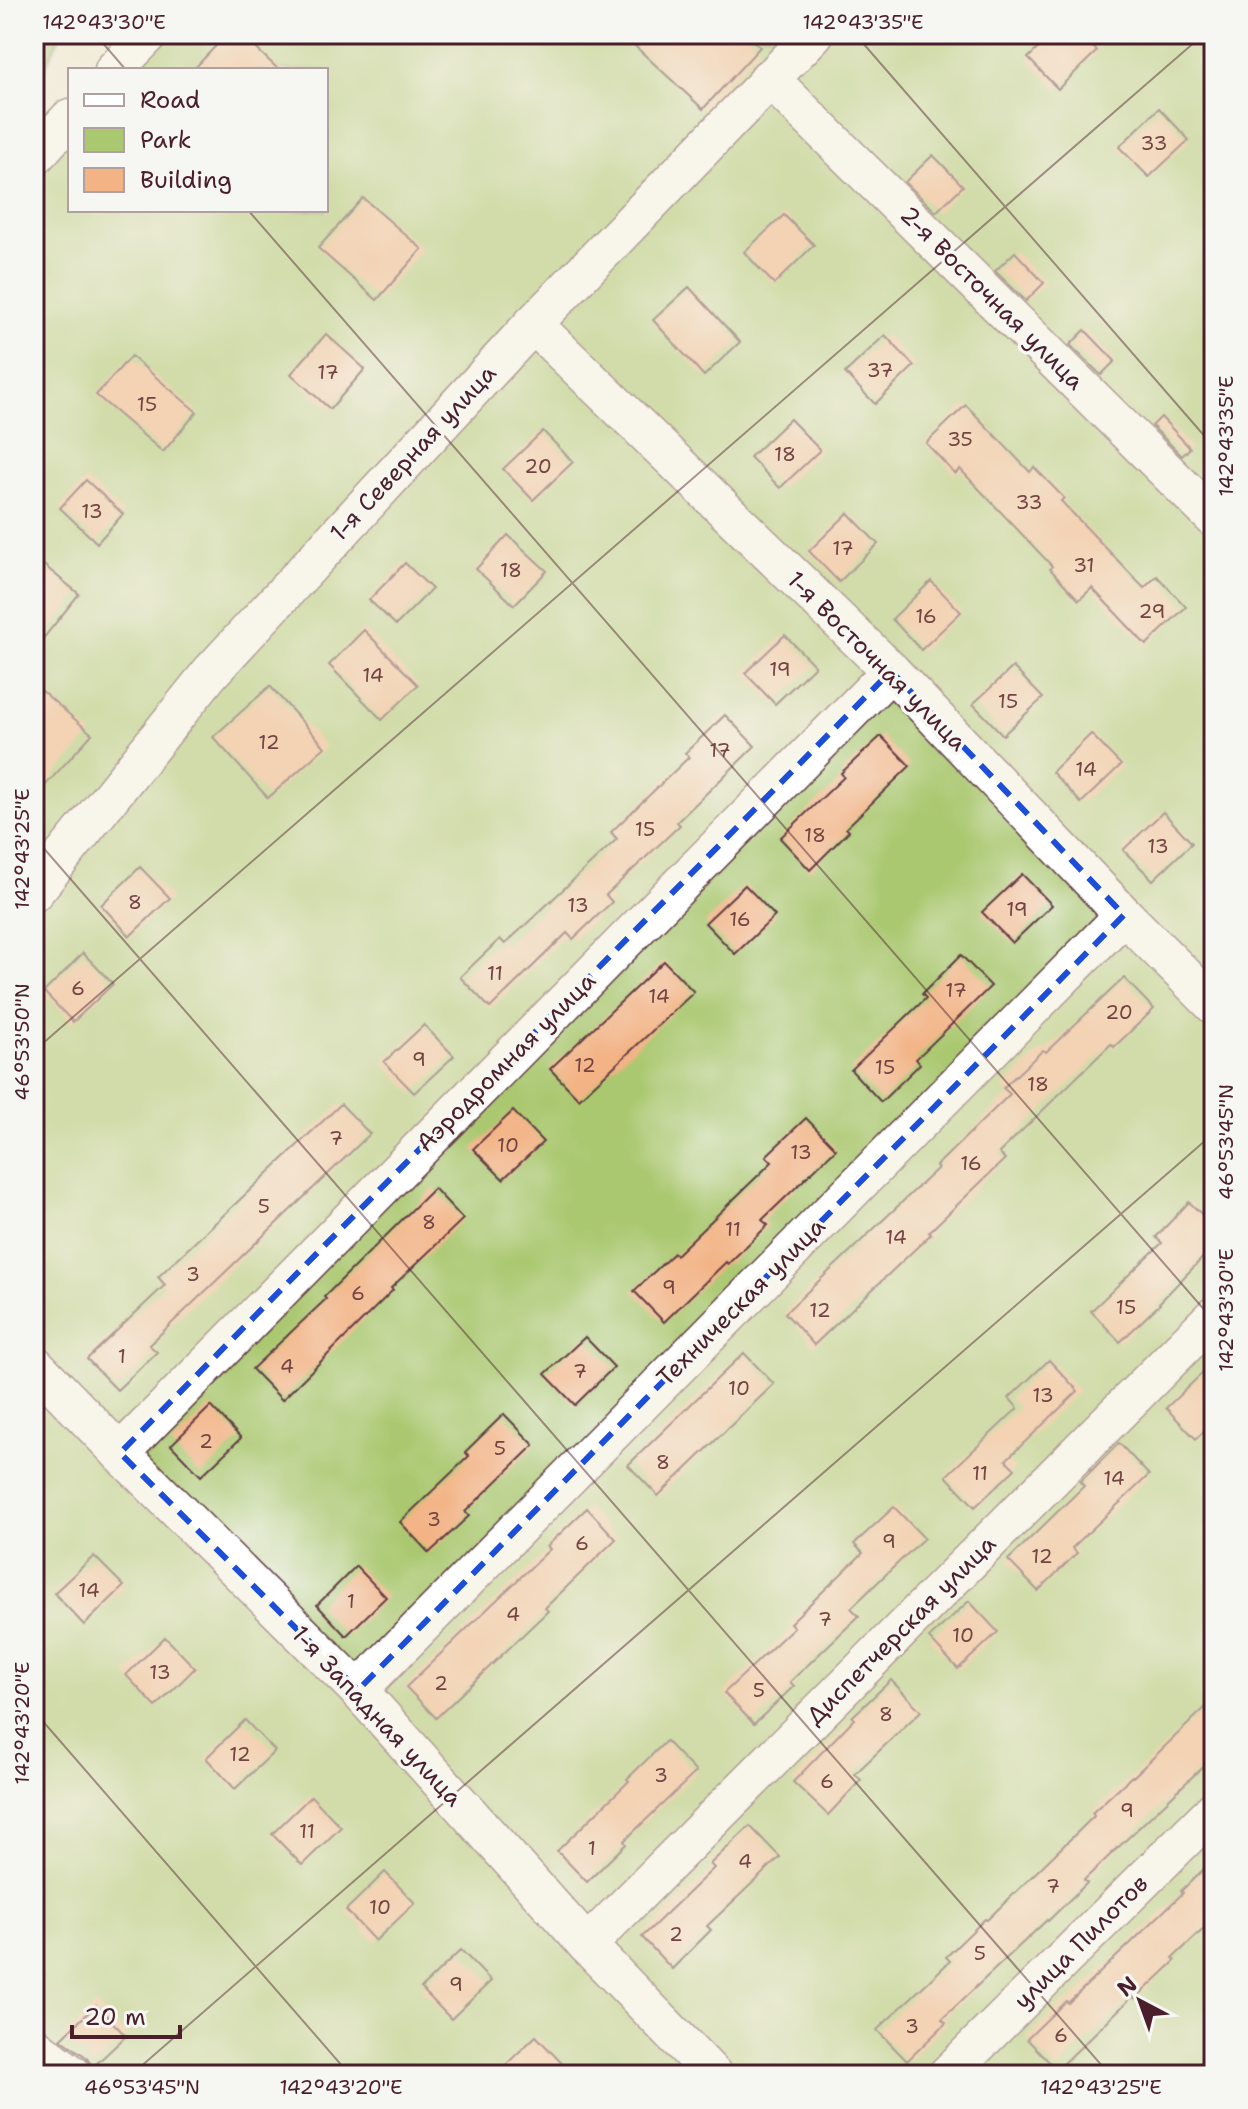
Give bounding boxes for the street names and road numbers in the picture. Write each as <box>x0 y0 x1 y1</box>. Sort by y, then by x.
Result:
street label: 2-я Восточная улица <box>893 199 1091 397</box>
street label: 1-я Северная улица <box>323 358 503 548</box>
street label: 1-я Восточная улица <box>780 564 974 758</box>
street label: Аэродромная улица <box>409 965 603 1159</box>
street label: Техническая улица <box>650 1211 832 1393</box>
street label: Диспетчерская улица <box>799 1528 1003 1732</box>
street label: 1-я Западная улица <box>285 1619 469 1813</box>
street label: улица Пилотов <box>1007 1868 1155 2016</box>

